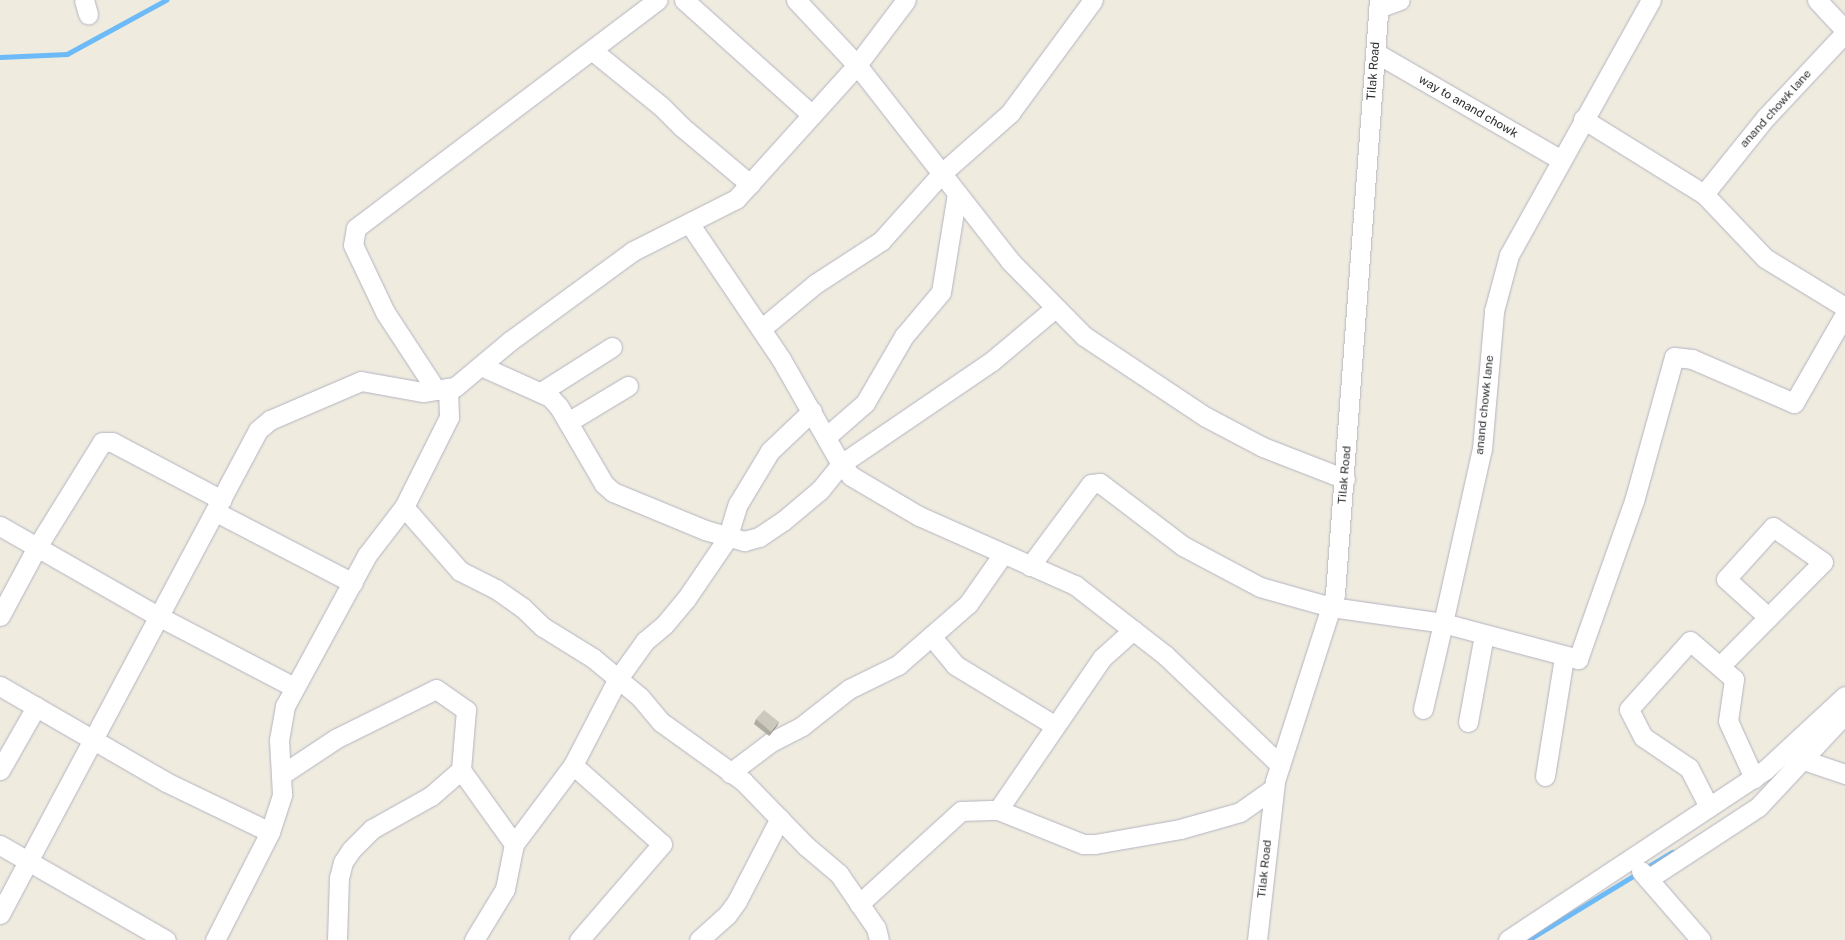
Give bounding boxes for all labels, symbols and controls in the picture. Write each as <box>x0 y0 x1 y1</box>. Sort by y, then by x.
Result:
street label: Tilak Road <box>1365 41 1383 101</box>
street label: anand chowk lane <box>1737 67 1815 151</box>
street label: way to anand chowk <box>1416 73 1520 141</box>
street label: anand chowk lane <box>1473 354 1497 456</box>
street label: Tilak Road <box>1335 445 1355 505</box>
street label: Tilak Road <box>1255 839 1275 899</box>

